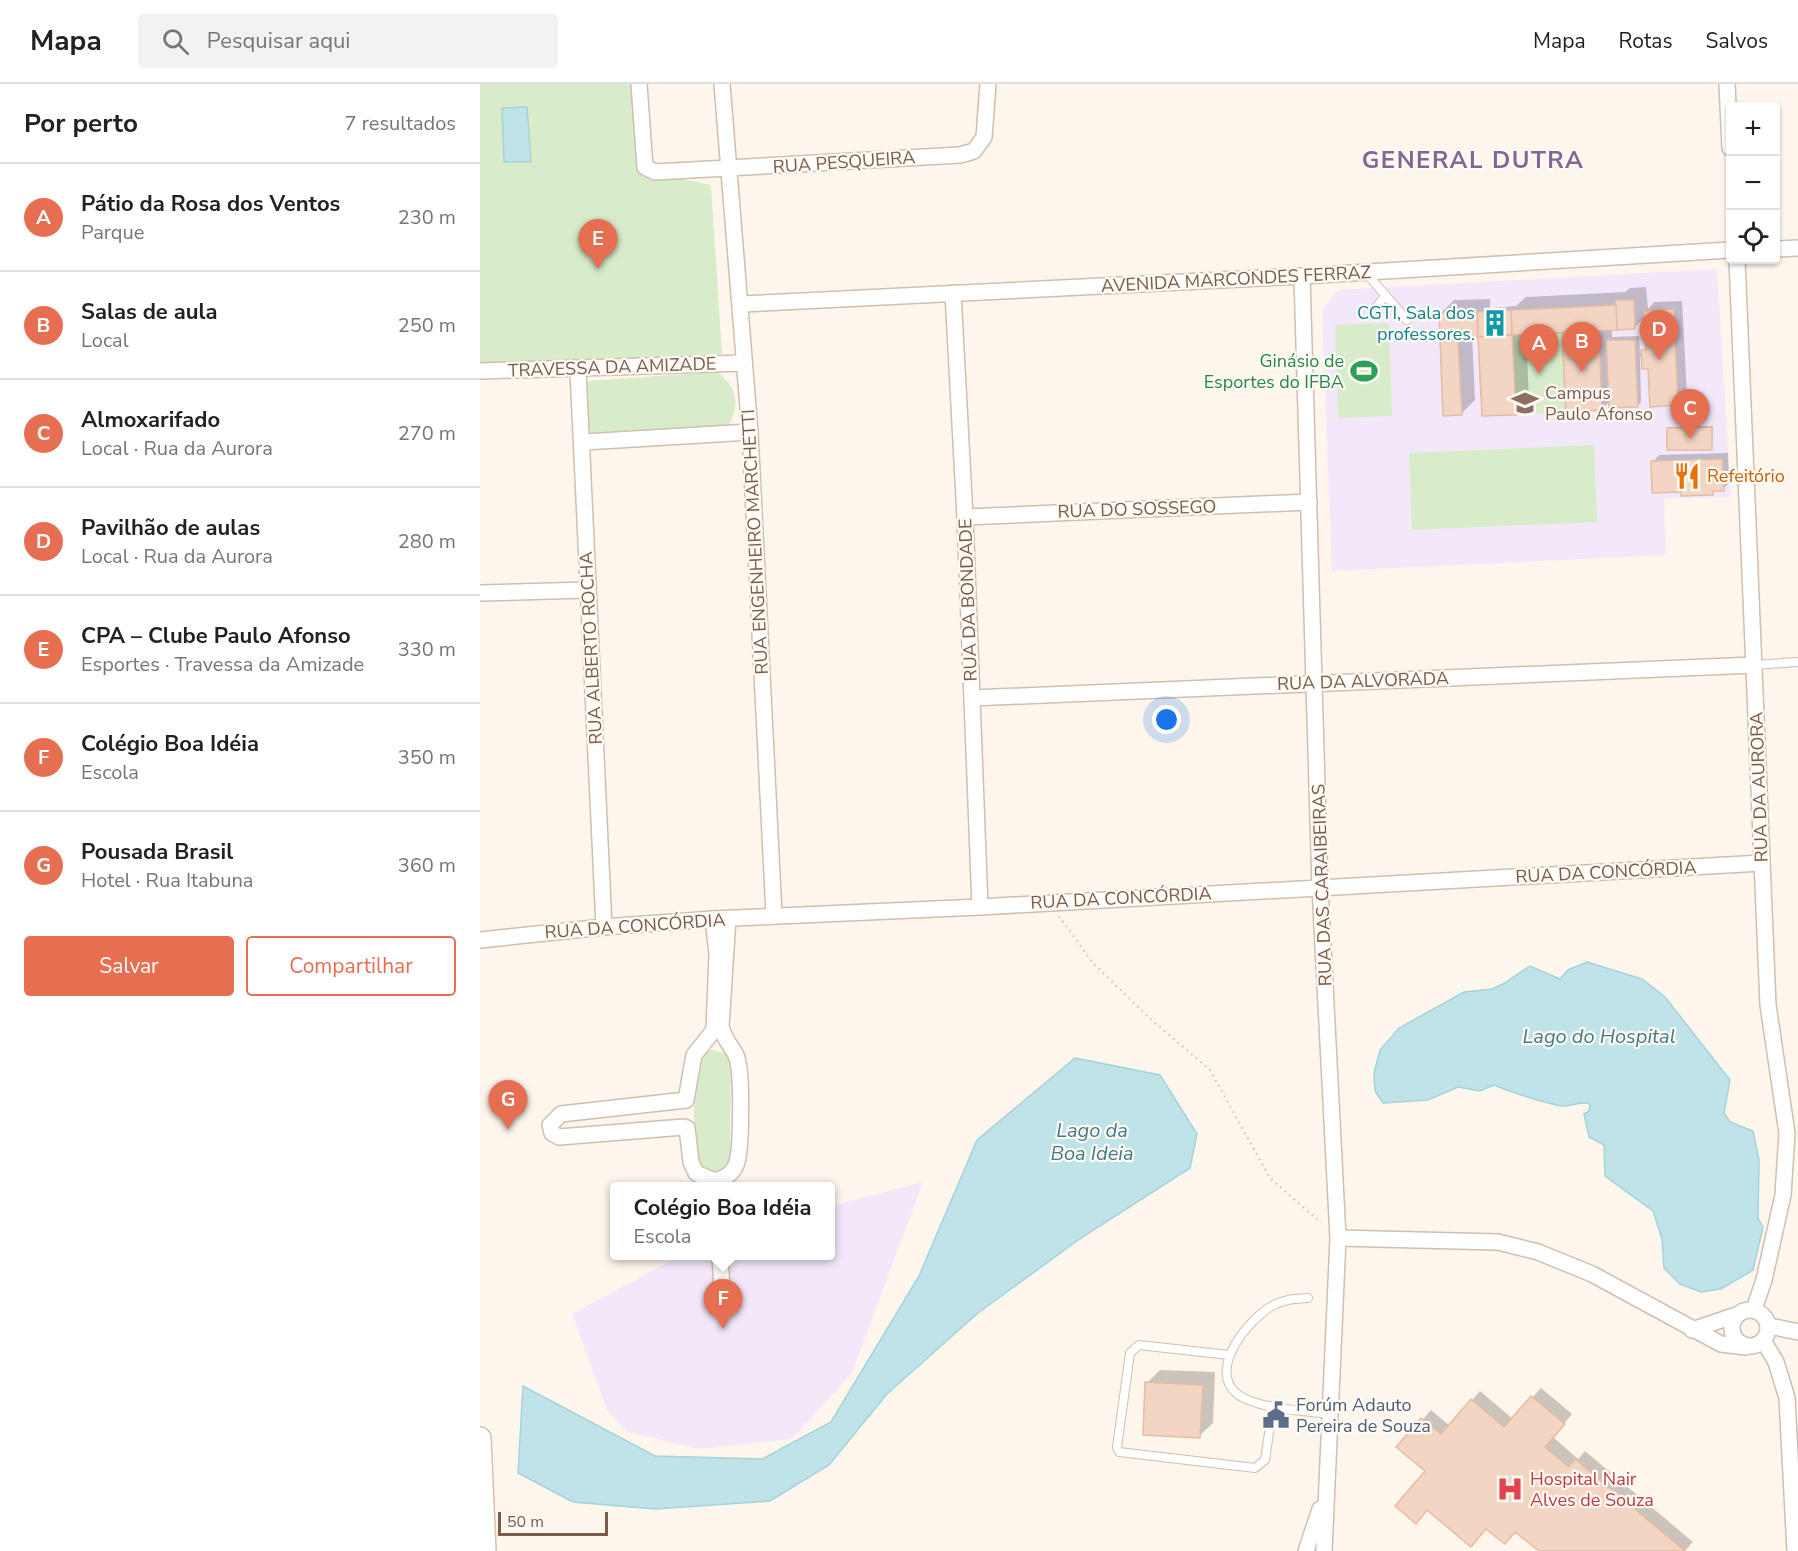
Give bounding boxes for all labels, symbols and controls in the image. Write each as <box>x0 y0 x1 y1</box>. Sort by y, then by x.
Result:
search box <box>138 14 558 68</box>
text: Mapa <box>30 22 102 60</box>
icon: search <box>159 25 192 58</box>
text: Pesquisar aqui <box>207 26 350 56</box>
text: Mapa <box>1533 27 1586 55</box>
text: Rotas <box>1619 27 1673 55</box>
text: Salvos <box>1706 27 1768 55</box>
map controls <box>1726 102 1780 264</box>
button: + <box>1726 102 1780 156</box>
text: Por perto <box>24 106 138 141</box>
text: 7 resultados <box>345 110 456 137</box>
district label: GENERAL DUTRA <box>1362 144 1584 176</box>
street label: RUA PESQUEIRA <box>772 145 916 179</box>
button: − <box>1726 156 1780 210</box>
text: Pátio da Rosa dos Ventos <box>81 189 340 219</box>
text: A <box>36 204 51 231</box>
text: 230 m <box>398 204 456 231</box>
button: locate <box>1726 210 1780 264</box>
text: Parque <box>81 219 144 246</box>
pin: E <box>578 220 618 269</box>
street label: AVENIDA MARCONDES FERRAZ <box>1100 260 1372 298</box>
text: Salas de aula <box>81 297 218 327</box>
place label: CGTI, Sala dos professores. <box>1357 301 1475 346</box>
building icon: CGTI, Sala dos professores. <box>1480 308 1510 338</box>
pin: D <box>1640 310 1678 360</box>
text: B <box>37 312 50 339</box>
text: 250 m <box>398 312 456 339</box>
pin: B <box>1562 322 1602 372</box>
pin: A <box>1520 324 1558 374</box>
text: Local <box>81 327 129 354</box>
place label: Ginásio de Esportes do IFBA <box>1204 349 1344 394</box>
street label: TRAVESSA DA AMIZADE <box>507 351 717 383</box>
sports icon: Ginásio de Esportes do IFBA <box>1349 356 1379 386</box>
place label: Campus Paulo Afonso <box>1545 381 1653 426</box>
school or university icon: Campus Paulo Afonso <box>1510 388 1540 418</box>
pin: C <box>1670 390 1710 439</box>
text: Almoxarifado <box>81 405 220 435</box>
street label: RUA ENGENHEIRO MARCHETTI <box>736 409 774 675</box>
text: C <box>37 420 50 447</box>
text: 270 m <box>398 420 456 447</box>
text: Local · Rua da Aurora <box>81 435 273 462</box>
restaurant icon: Refeitório <box>1672 461 1702 491</box>
place label: Refeitório <box>1707 464 1785 488</box>
street label: RUA DO SOSSEGO <box>1057 494 1217 524</box>
text: Pavilhão de aulas <box>81 513 260 543</box>
street label: RUA DA BONDADE <box>953 518 983 682</box>
text: D <box>36 528 51 555</box>
text: 280 m <box>398 528 456 555</box>
text: Local · Rua da Aurora <box>81 543 273 570</box>
street label: RUA ALBERTO ROCHA <box>574 551 608 745</box>
text: CPA – Clube Paulo Afonso <box>81 621 351 651</box>
text: E <box>38 636 49 663</box>
text: 330 m <box>398 636 456 663</box>
text: Esportes · Travessa da Amizade <box>81 651 364 678</box>
street label: RUA DA ALVORADA <box>1277 666 1449 696</box>
your location <box>1152 705 1181 734</box>
street label: RUA DA AURORA <box>1744 711 1774 863</box>
text: Colégio Boa Idéia <box>81 729 259 759</box>
text: F <box>38 744 49 771</box>
text: 350 m <box>398 744 456 771</box>
text: Escola <box>81 759 139 786</box>
street label: RUA DAS CARAIBEIRAS <box>1306 783 1338 987</box>
text: Pousada Brasil <box>81 837 233 867</box>
text: G <box>36 852 51 879</box>
text: 360 m <box>398 852 456 879</box>
street label: RUA DA CONCÓRDIA <box>1515 855 1697 889</box>
text: Hotel · Rua Itabuna <box>81 867 253 894</box>
street label: RUA DA CONCÓRDIA <box>1030 881 1212 915</box>
street label: RUA DA CONCÓRDIA <box>544 908 726 944</box>
button: Salvar <box>24 936 234 996</box>
button: Compartilhar <box>246 936 456 996</box>
water label: Lago do Hospital <box>1522 1023 1676 1050</box>
pin: G <box>489 1080 528 1130</box>
water label: Lago da Boa Ideia <box>1050 1117 1134 1167</box>
popup <box>610 1182 835 1260</box>
text: Colégio Boa Idéia <box>634 1193 811 1223</box>
text: Escola <box>634 1223 691 1250</box>
pin: F <box>704 1280 742 1329</box>
place label: Forúm Adauto Pereira de Souza <box>1296 1393 1431 1438</box>
public building icon: Forúm Adauto Pereira de Souza <box>1261 1400 1291 1430</box>
place label: Hospital Nair Alves de Souza <box>1530 1467 1654 1512</box>
hospital icon: Hospital Nair Alves de Souza <box>1495 1474 1525 1504</box>
scale bar <box>498 1509 608 1536</box>
text: 50 m <box>507 1511 544 1533</box>

